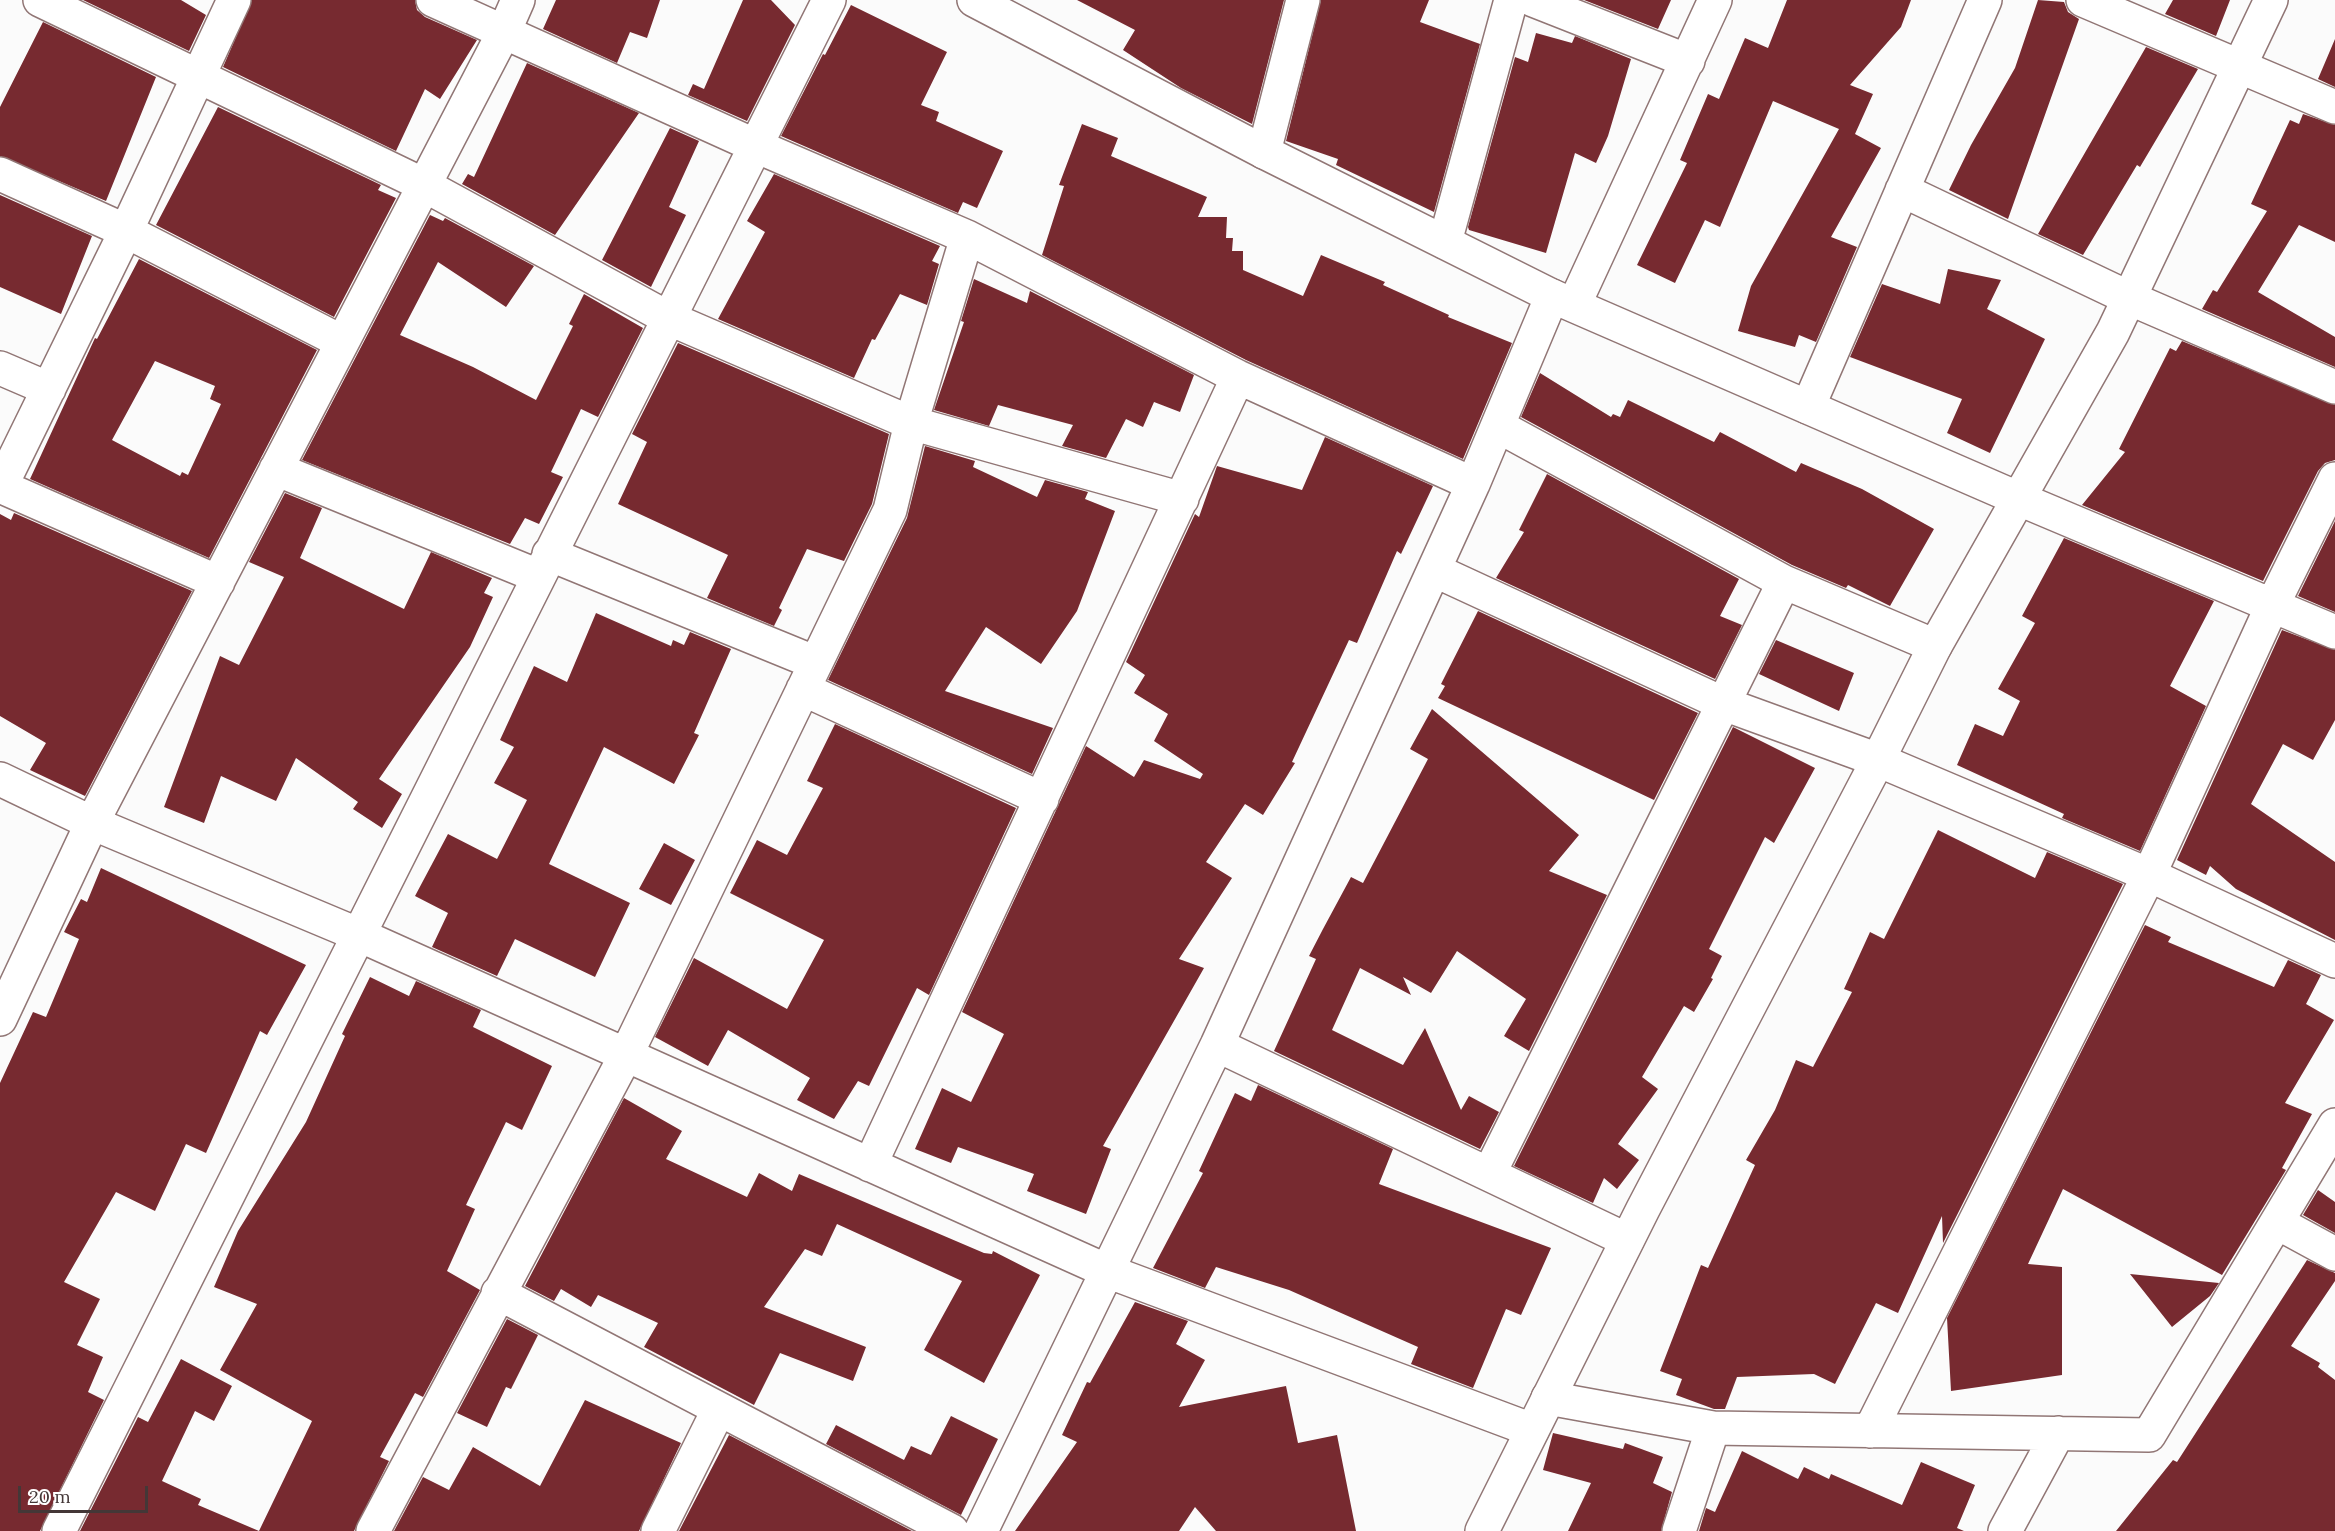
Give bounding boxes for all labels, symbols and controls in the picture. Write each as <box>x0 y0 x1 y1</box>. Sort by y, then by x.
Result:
scale bar <box>21 1474 152 1512</box>
text: 20 m <box>29 1485 71 1508</box>

